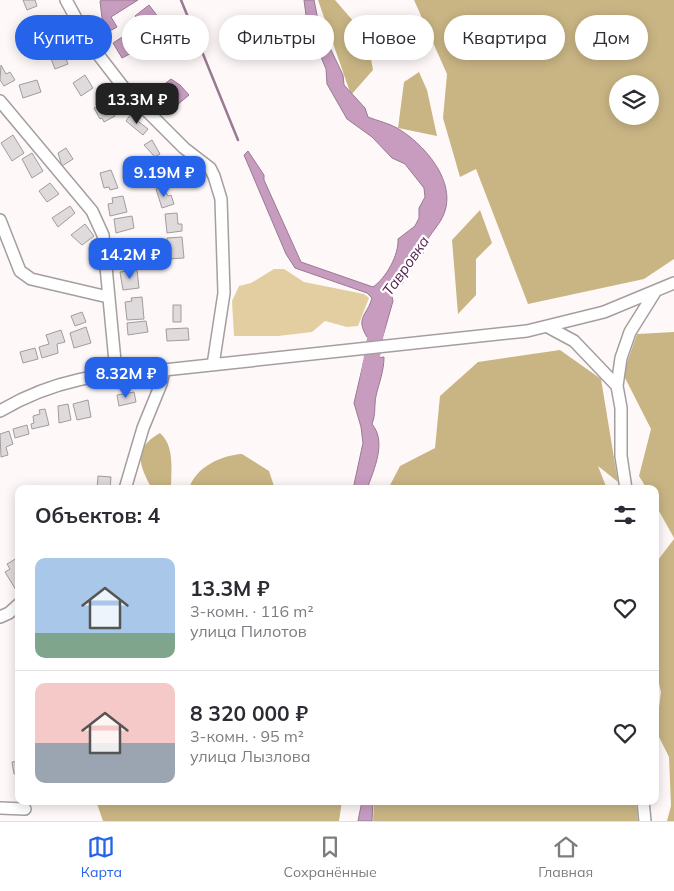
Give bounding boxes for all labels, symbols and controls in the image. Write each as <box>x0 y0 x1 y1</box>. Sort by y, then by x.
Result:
chip: Купить <box>15 15 112 60</box>
chip: Снять <box>122 15 209 60</box>
chip: Фильтры <box>219 15 334 60</box>
chip: Новое <box>344 15 434 60</box>
chip: Квартира <box>444 15 565 60</box>
chip: Дом <box>575 15 648 60</box>
map controls <box>609 75 659 125</box>
button: layers <box>609 75 659 125</box>
pin: 13.3M ₽ <box>91 82 183 125</box>
text: 13.3M ₽ <box>107 89 167 109</box>
pin: 9.19M ₽ <box>118 156 210 198</box>
text: 9.19M ₽ <box>134 162 194 182</box>
water label: Тавровка <box>378 232 433 299</box>
pin: 14.2M ₽ <box>84 238 176 280</box>
text: 14.2M ₽ <box>100 244 160 264</box>
pin: 8.32M ₽ <box>80 356 172 399</box>
text: 8.32M ₽ <box>96 363 156 383</box>
icon: filters <box>611 501 639 529</box>
text: Объектов: 4 <box>35 502 160 528</box>
text: 13.3M ₽ <box>190 575 270 601</box>
icon: home <box>75 578 135 638</box>
icon: heart <box>611 594 639 622</box>
text: 3-комн. · 116 m² <box>190 601 314 621</box>
text: улица Пилотов <box>190 621 307 641</box>
text: 8 320 000 ₽ <box>190 700 308 726</box>
icon: home <box>75 703 135 763</box>
icon: heart <box>611 719 639 747</box>
text: 3-комн. · 95 m² <box>190 726 304 746</box>
text: улица Лызлова <box>190 746 310 766</box>
tab: Карта <box>81 833 122 881</box>
tab: Сохранённые <box>284 833 377 881</box>
tab: Главная <box>538 833 593 881</box>

